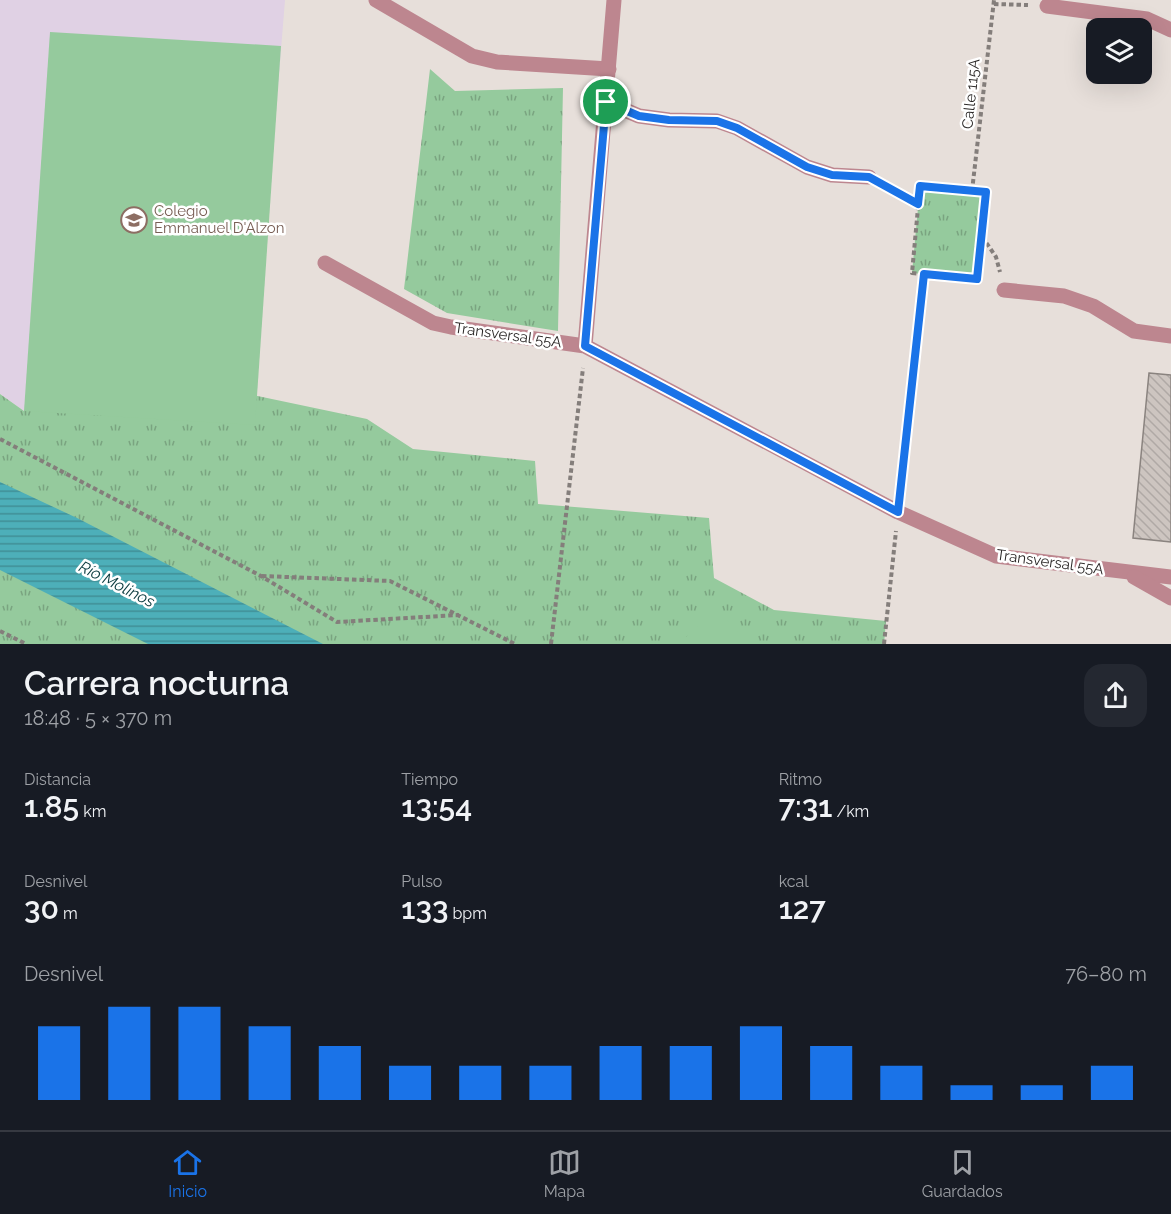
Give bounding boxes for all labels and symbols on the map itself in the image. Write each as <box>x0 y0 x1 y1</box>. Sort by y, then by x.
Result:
street label: Calle 115A <box>958 58 984 130</box>
pin <box>580 76 631 127</box>
place label: Colegio Emmanuel D'Alzon <box>154 202 285 237</box>
school or university icon: Colegio Emmanuel D'Alzon <box>119 205 149 235</box>
street label: Transversal 55A <box>453 319 563 351</box>
street label: Transversal 55A <box>995 546 1105 578</box>
water label: Río Molinos <box>76 557 158 611</box>

